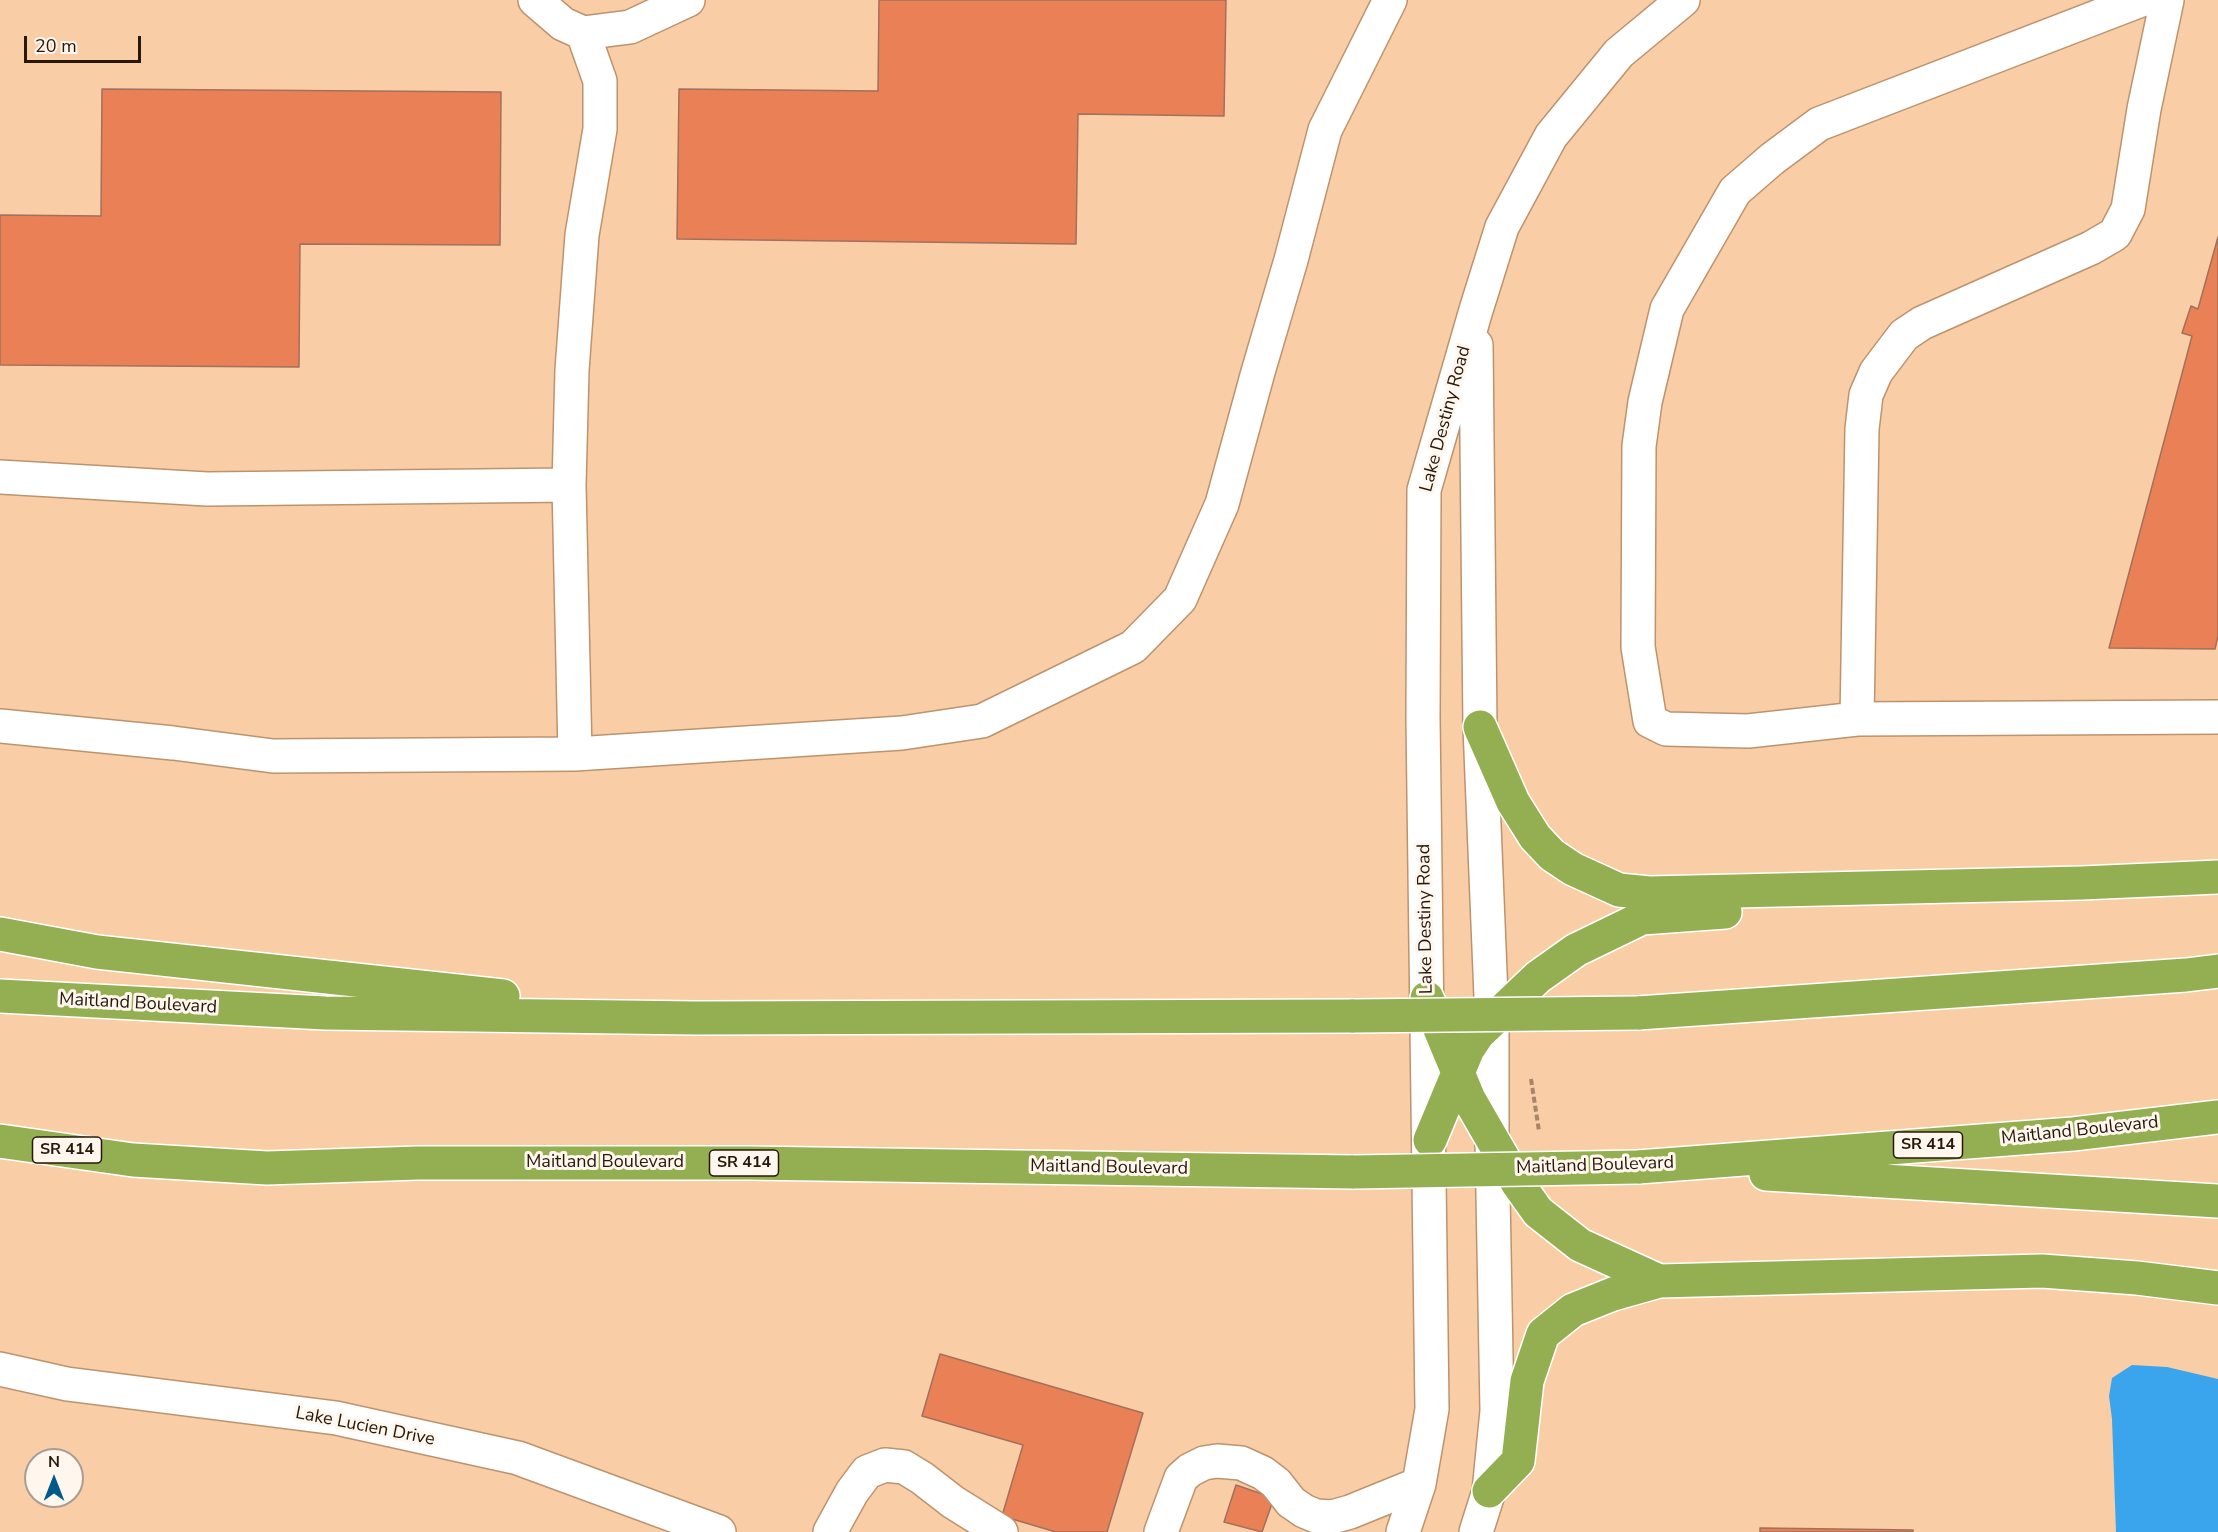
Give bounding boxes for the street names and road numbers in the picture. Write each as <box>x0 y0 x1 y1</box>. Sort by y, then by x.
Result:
street label: Lake Destiny Road <box>1416 344 1476 494</box>
street label: Lake Destiny Road <box>1414 844 1438 994</box>
street label: Maitland Boulevard <box>59 989 217 1019</box>
street label: Maitland Boulevard <box>2000 1112 2160 1150</box>
road number: SR 414 <box>1894 1132 1962 1158</box>
road number: SR 414 <box>32 1137 101 1163</box>
road number: SR 414 <box>710 1150 778 1176</box>
street label: Maitland Boulevard <box>526 1152 684 1174</box>
street label: Maitland Boulevard <box>1516 1152 1674 1180</box>
street label: Maitland Boulevard <box>1030 1156 1188 1180</box>
street label: Lake Lucien Drive <box>293 1403 437 1451</box>

